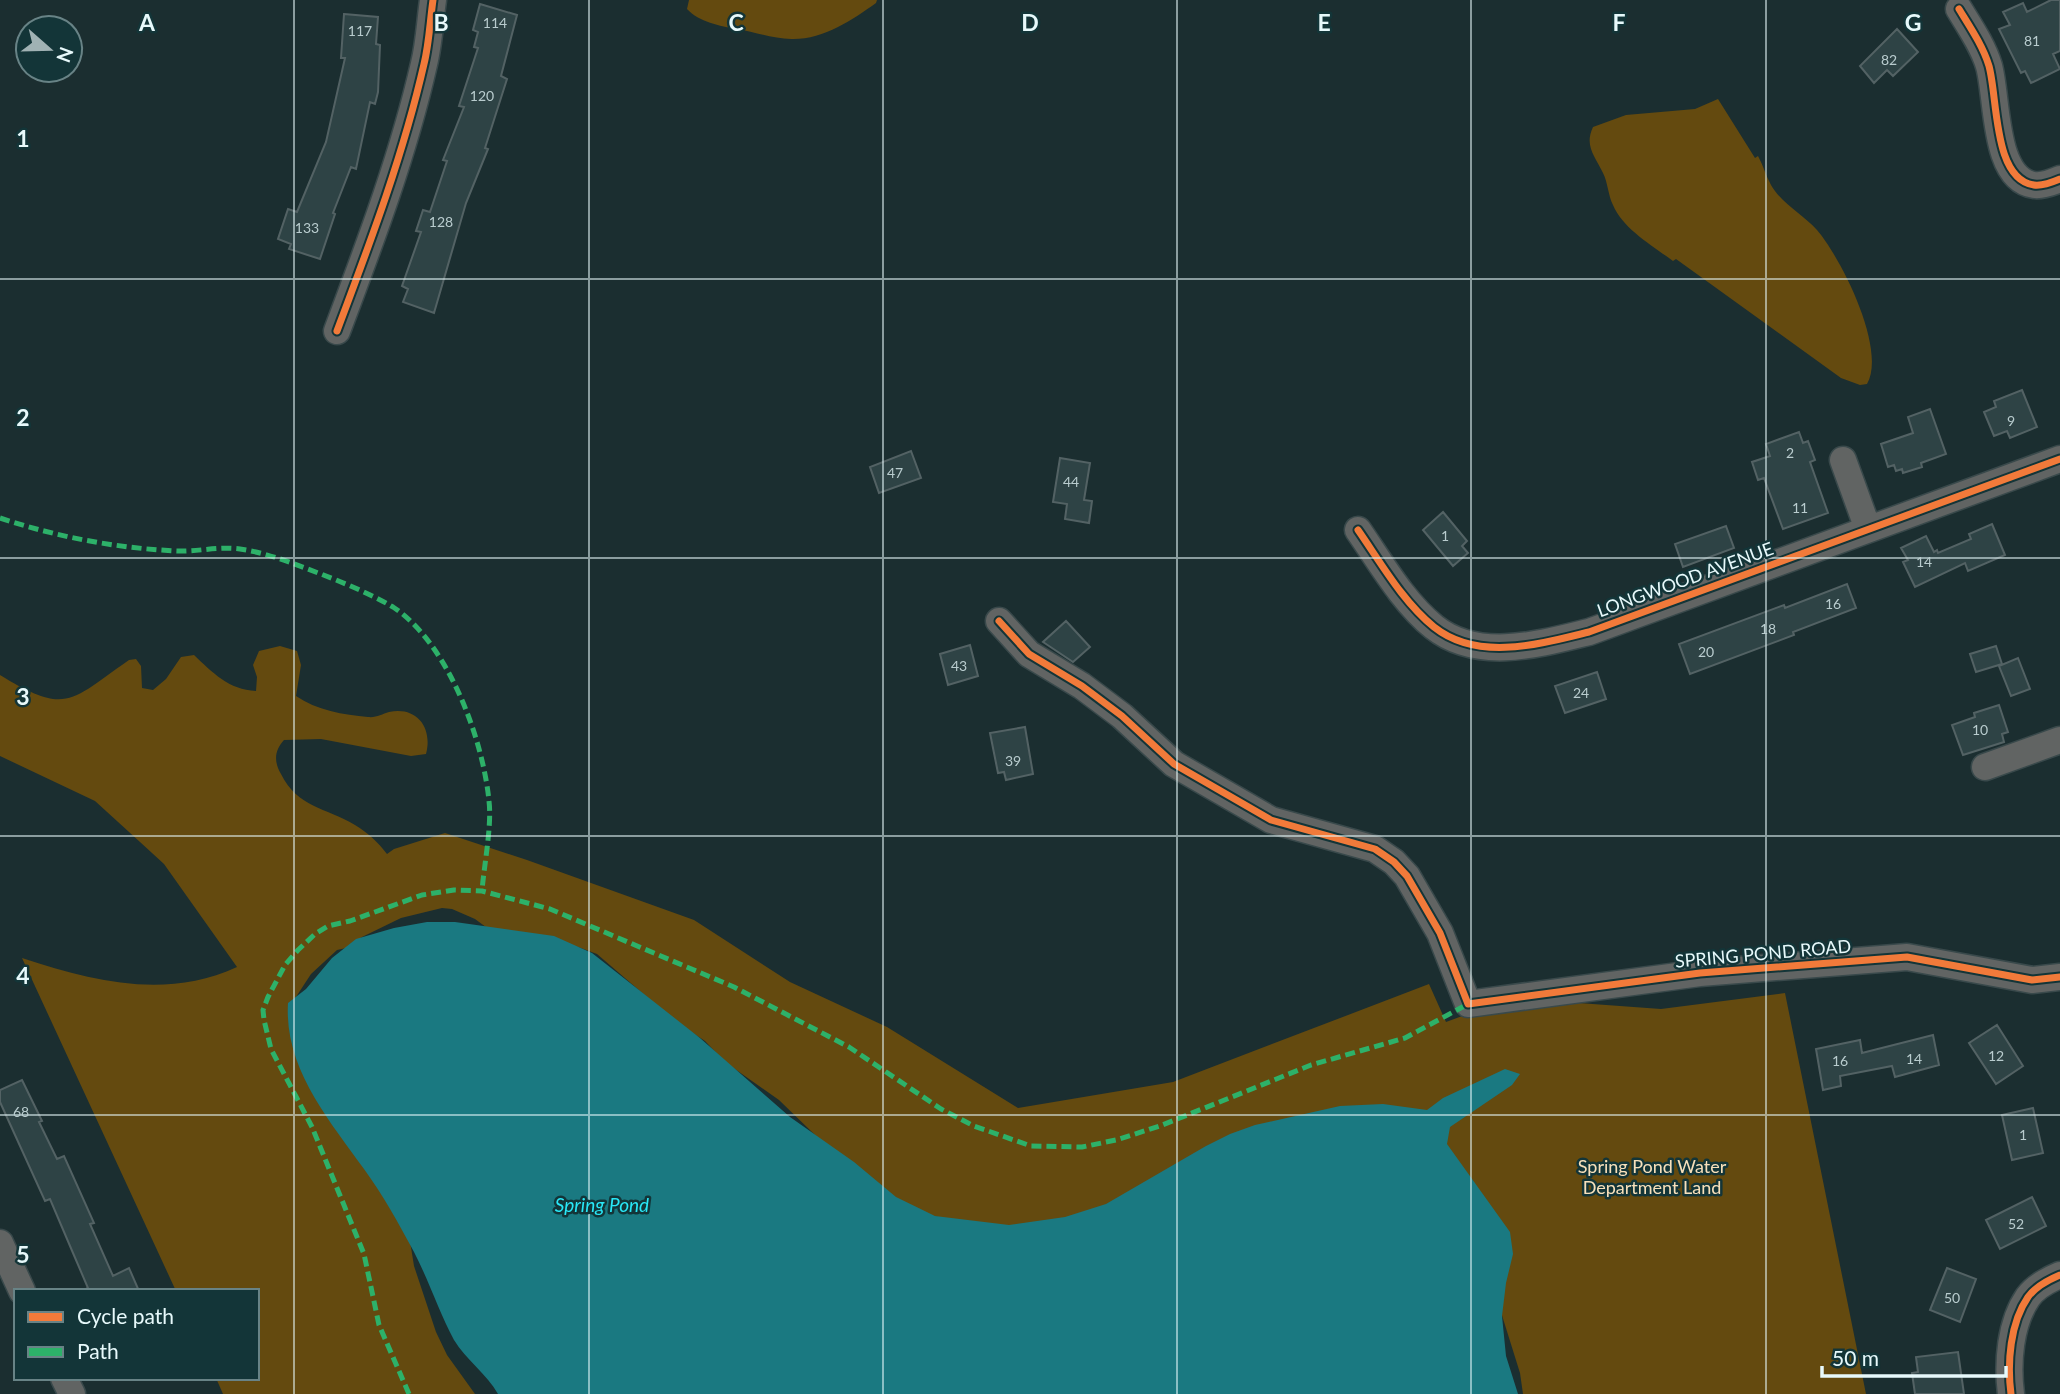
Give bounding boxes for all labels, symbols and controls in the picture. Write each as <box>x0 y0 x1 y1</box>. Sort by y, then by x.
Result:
text: A <box>138 8 156 36</box>
text: B <box>433 8 449 36</box>
text: C <box>728 8 744 36</box>
text: D <box>1021 8 1039 36</box>
text: E <box>1317 8 1331 36</box>
text: F <box>1612 8 1626 36</box>
text: G <box>1905 8 1921 36</box>
north arrow <box>14 14 84 84</box>
house number: 114 <box>483 14 507 31</box>
house number: 117 <box>348 22 372 39</box>
house number: 81 <box>2024 32 2040 49</box>
text: N <box>52 44 79 66</box>
house number: 82 <box>1881 51 1897 68</box>
house number: 120 <box>470 87 494 104</box>
text: 1 <box>16 124 30 152</box>
house number: 128 <box>429 213 453 230</box>
house number: 133 <box>295 219 319 236</box>
text: 2 <box>16 403 30 431</box>
house number: 9 <box>2007 412 2015 429</box>
house number: 2 <box>1786 444 1794 461</box>
house number: 47 <box>887 464 903 481</box>
house number: 44 <box>1063 473 1079 490</box>
house number: 11 <box>1792 499 1808 516</box>
house number: 1 <box>1441 527 1449 544</box>
street label: LONGWOOD AVENUE <box>1594 537 1776 621</box>
house number: 14 <box>1916 553 1932 570</box>
house number: 16 <box>1825 595 1841 612</box>
house number: 18 <box>1760 620 1776 637</box>
house number: 20 <box>1698 643 1714 660</box>
house number: 43 <box>951 657 967 674</box>
text: 3 <box>16 682 30 710</box>
house number: 24 <box>1573 684 1589 701</box>
house number: 10 <box>1972 721 1988 738</box>
house number: 39 <box>1005 752 1021 769</box>
street label: SPRING POND ROAD <box>1674 934 1852 972</box>
text: 4 <box>16 961 30 989</box>
house number: 12 <box>1988 1047 2004 1064</box>
house number: 14 <box>1906 1050 1922 1067</box>
house number: 16 <box>1832 1052 1848 1069</box>
house number: 68 <box>13 1103 29 1120</box>
house number: 1 <box>2019 1126 2027 1143</box>
park label: Spring Pond Water Department Land <box>1578 1155 1727 1198</box>
water label: Spring Pond <box>555 1193 649 1216</box>
house number: 52 <box>2008 1215 2024 1232</box>
text: 5 <box>16 1240 30 1268</box>
legend <box>14 1289 259 1380</box>
house number: 50 <box>1944 1289 1960 1306</box>
text: Cycle path <box>77 1303 174 1328</box>
scale bar <box>1822 1334 2006 1378</box>
text: Path <box>77 1338 119 1363</box>
text: 50 m <box>1832 1345 1879 1370</box>

